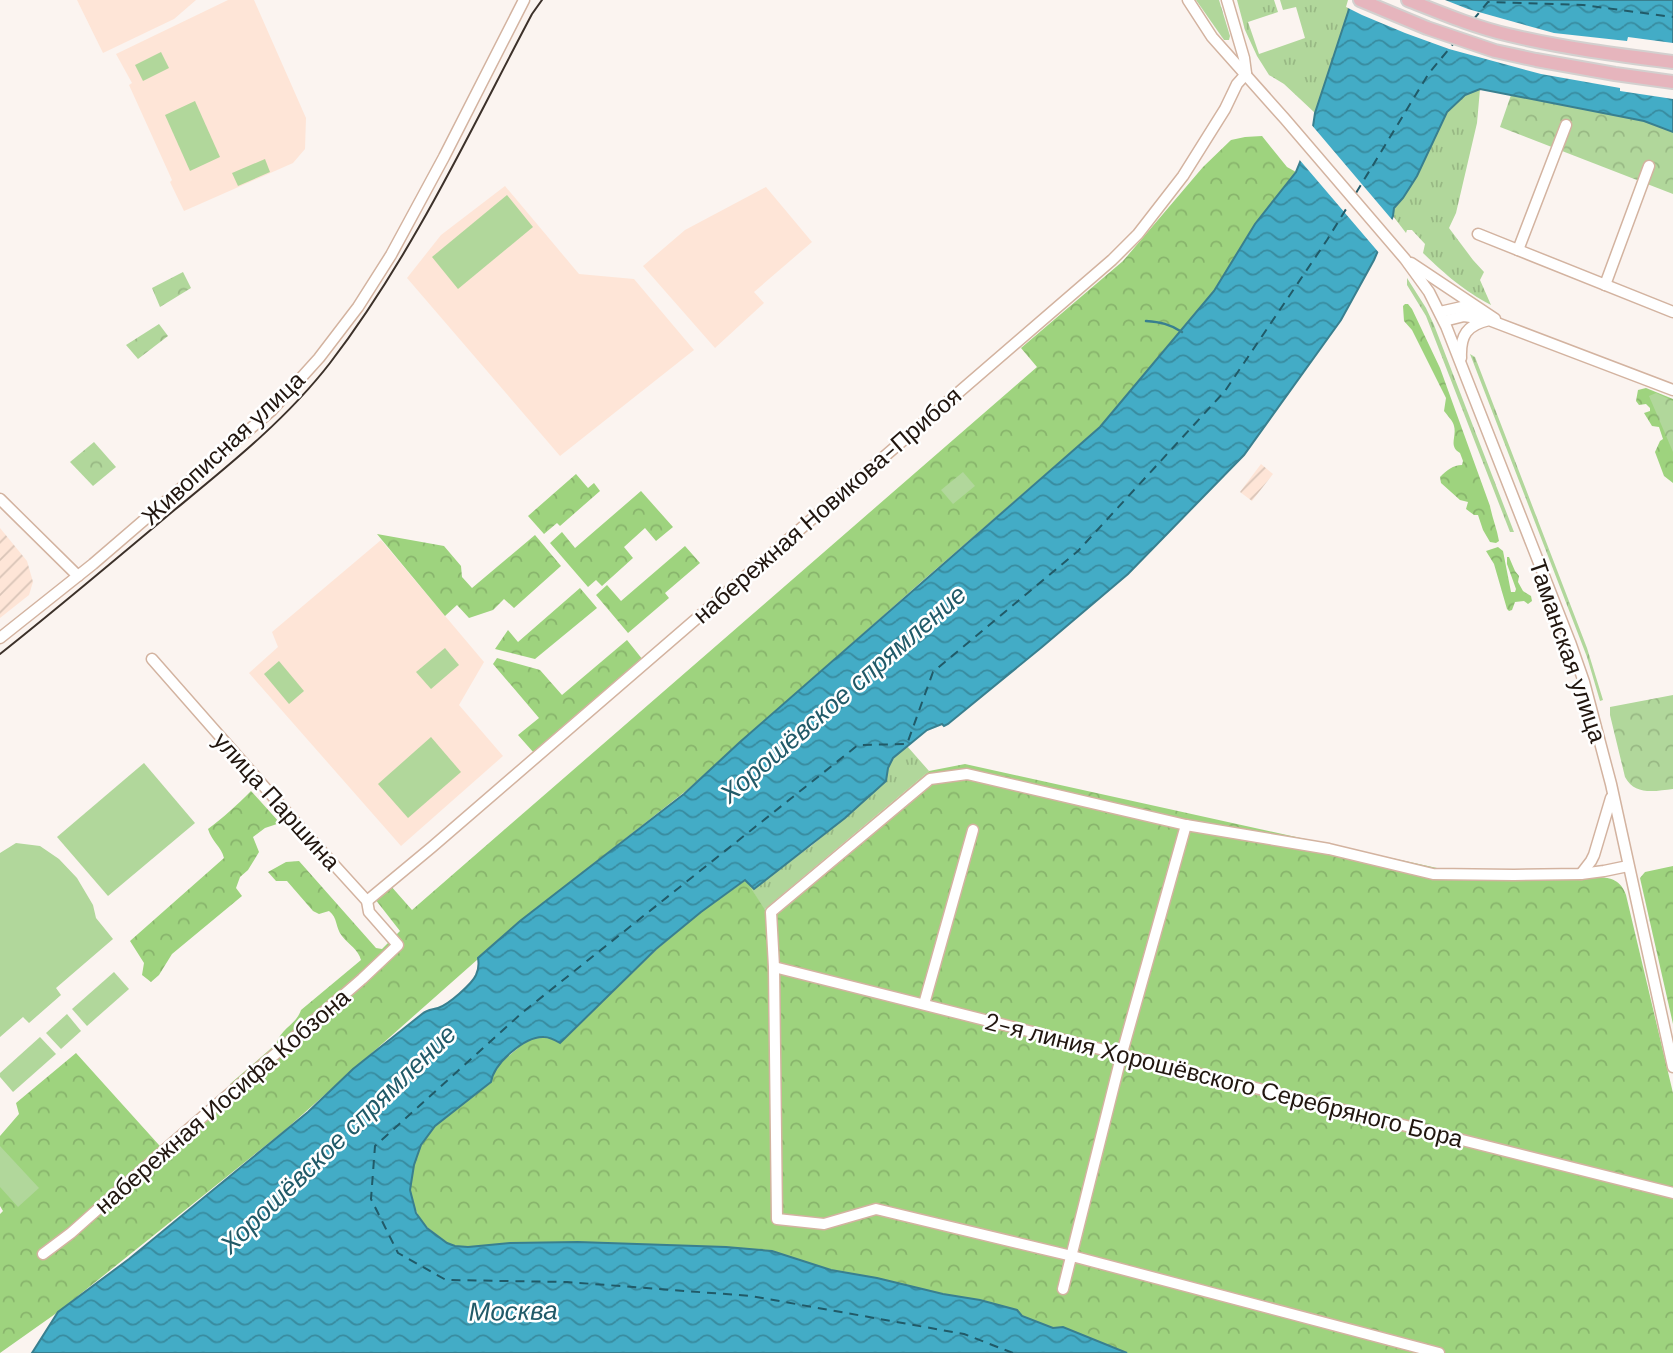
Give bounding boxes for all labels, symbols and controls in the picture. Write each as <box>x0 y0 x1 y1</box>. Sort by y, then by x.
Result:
street label: Живописная улица <box>135 364 311 532</box>
street label: набережная Новикова-Прибоя <box>686 380 968 630</box>
street label: Таманская улица <box>1522 555 1614 747</box>
water label: Хорошёвское спрямление <box>712 577 973 811</box>
street label: улица Паршина <box>207 725 348 877</box>
street label: набережная Иосифа Кобзона <box>88 981 357 1220</box>
street label: 2-я линия Хорошёвского Серебряного Бора <box>982 1005 1467 1155</box>
water label: Хорошёвское спрямление <box>212 1017 464 1262</box>
water label: Москва <box>468 1293 558 1329</box>

